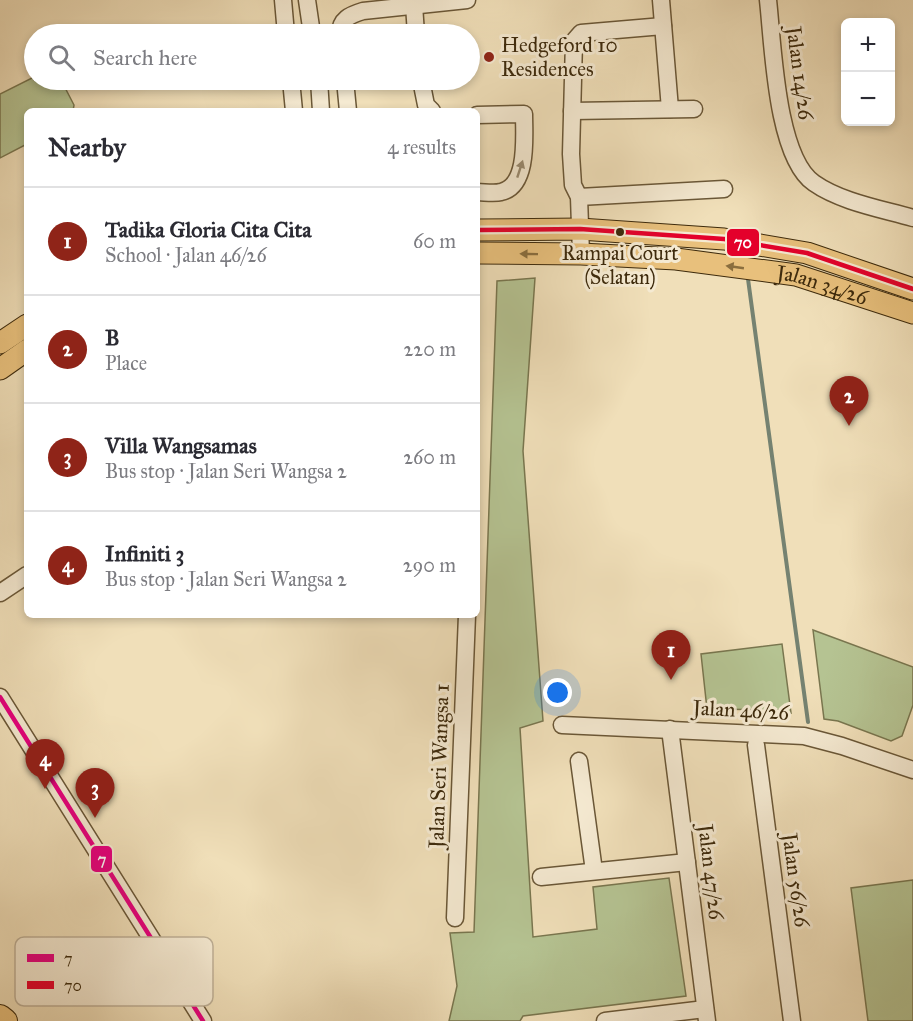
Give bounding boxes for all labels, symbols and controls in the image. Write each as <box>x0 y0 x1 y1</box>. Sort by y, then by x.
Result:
map controls <box>841 18 895 126</box>
button: + <box>841 18 895 72</box>
street label: Jalan 14/26 <box>780 23 820 123</box>
search box <box>24 24 480 90</box>
place label: Hedgeford 10 Residences <box>501 32 618 82</box>
icon: search <box>45 41 78 74</box>
text: Search here <box>93 44 197 71</box>
marker: Hedgeford 10 Residences <box>482 50 496 64</box>
button: − <box>841 72 895 126</box>
text: Nearby <box>48 131 126 163</box>
text: 4 results <box>387 135 456 159</box>
one-way arrow <box>516 160 525 178</box>
text: Tadika Gloria Cita Cita <box>105 216 312 243</box>
marker: Rampai Court (Selatan) <box>614 226 626 238</box>
line badge: 70 <box>726 228 760 257</box>
text: 1 <box>64 229 71 253</box>
text: 60 m <box>413 229 456 253</box>
text: 70 <box>734 233 752 252</box>
place label: Rampai Court (Selatan) <box>562 241 678 290</box>
text: School · Jalan 46/26 <box>105 243 267 267</box>
one-way arrow <box>520 249 539 259</box>
street label: Jalan 34/26 <box>773 259 872 311</box>
one-way arrow <box>726 263 745 272</box>
text: B <box>105 324 120 351</box>
text: 2 <box>63 337 72 361</box>
text: 220 m <box>404 337 456 361</box>
text: Place <box>105 351 147 375</box>
pin: 2 <box>830 376 868 426</box>
text: Villa Wangsamas <box>105 432 257 459</box>
text: 3 <box>64 445 72 469</box>
text: 260 m <box>403 445 456 469</box>
text: Bus stop · Jalan Seri Wangsa 2 <box>105 459 347 483</box>
text: Infiniti 3 <box>105 540 184 567</box>
text: 4 <box>62 553 73 577</box>
text: 290 m <box>403 553 456 577</box>
text: Bus stop · Jalan Seri Wangsa 2 <box>105 567 347 591</box>
pin: 1 <box>652 630 690 680</box>
your location <box>543 678 572 707</box>
street label: Jalan Seri Wangsa 1 <box>423 683 455 851</box>
street label: Jalan 46/26 <box>690 694 791 726</box>
pin: 4 <box>26 740 64 789</box>
pin: 3 <box>76 768 115 818</box>
street label: Jalan 47/26 <box>692 821 730 922</box>
street label: Jalan 56/26 <box>776 829 816 930</box>
line badge: 7 <box>90 845 113 873</box>
text: 7 <box>98 850 107 869</box>
legend <box>15 937 213 1006</box>
text: 7 <box>64 949 73 968</box>
text: 70 <box>64 976 82 995</box>

